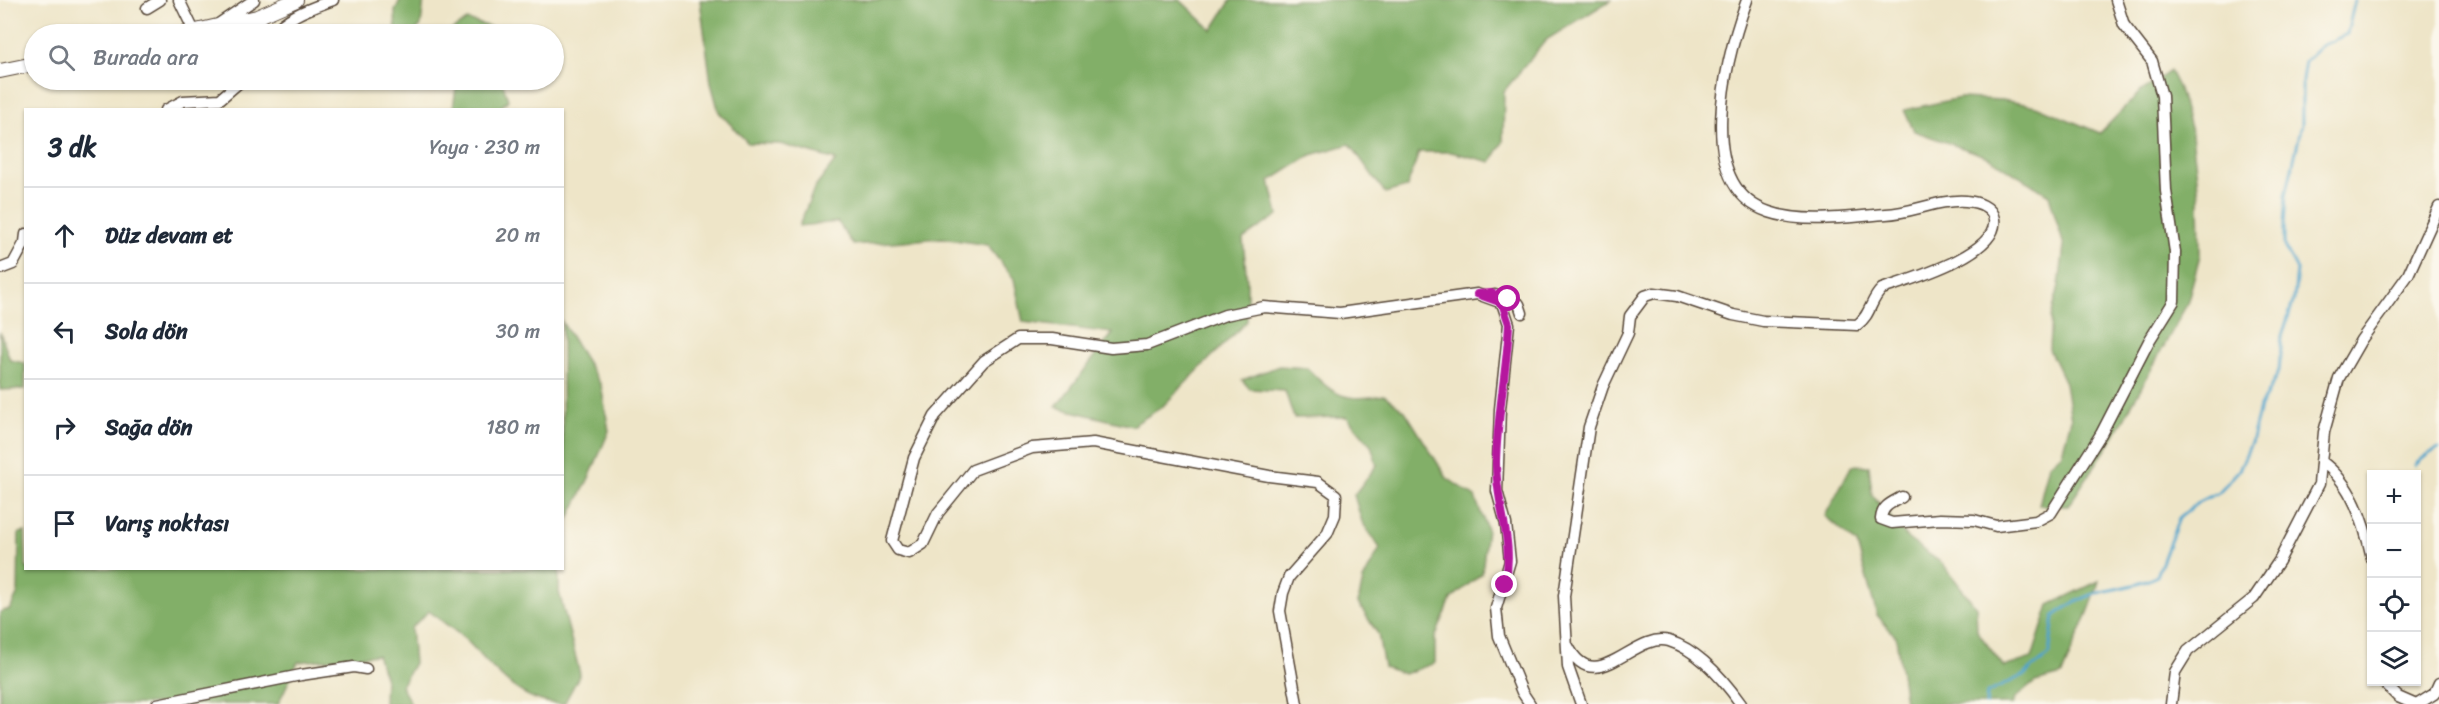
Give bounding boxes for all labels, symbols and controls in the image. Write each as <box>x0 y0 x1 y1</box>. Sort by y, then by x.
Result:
search box <box>24 24 564 90</box>
text: Burada ara <box>93 38 198 77</box>
icon: search <box>45 41 78 74</box>
text: 3 dk <box>48 124 97 170</box>
text: Yaya · 230 m <box>429 130 540 165</box>
text: Düz devam et <box>105 216 233 255</box>
text: 20 m <box>495 218 540 253</box>
icon: ahead <box>48 219 81 252</box>
route start <box>1494 285 1520 311</box>
text: Sola dön <box>105 312 188 351</box>
text: 30 m <box>496 314 540 349</box>
icon: left <box>48 315 81 348</box>
text: Sağa dön <box>105 408 192 447</box>
text: 180 m <box>486 410 540 445</box>
icon: right <box>48 411 81 444</box>
map controls <box>2367 470 2421 686</box>
button: + <box>2367 470 2421 524</box>
text: Varış noktası <box>105 504 229 543</box>
icon: arrive <box>48 507 81 540</box>
button: − <box>2367 524 2421 578</box>
route end <box>1491 571 1517 597</box>
button: locate <box>2367 578 2421 632</box>
button: layers <box>2367 632 2421 686</box>

